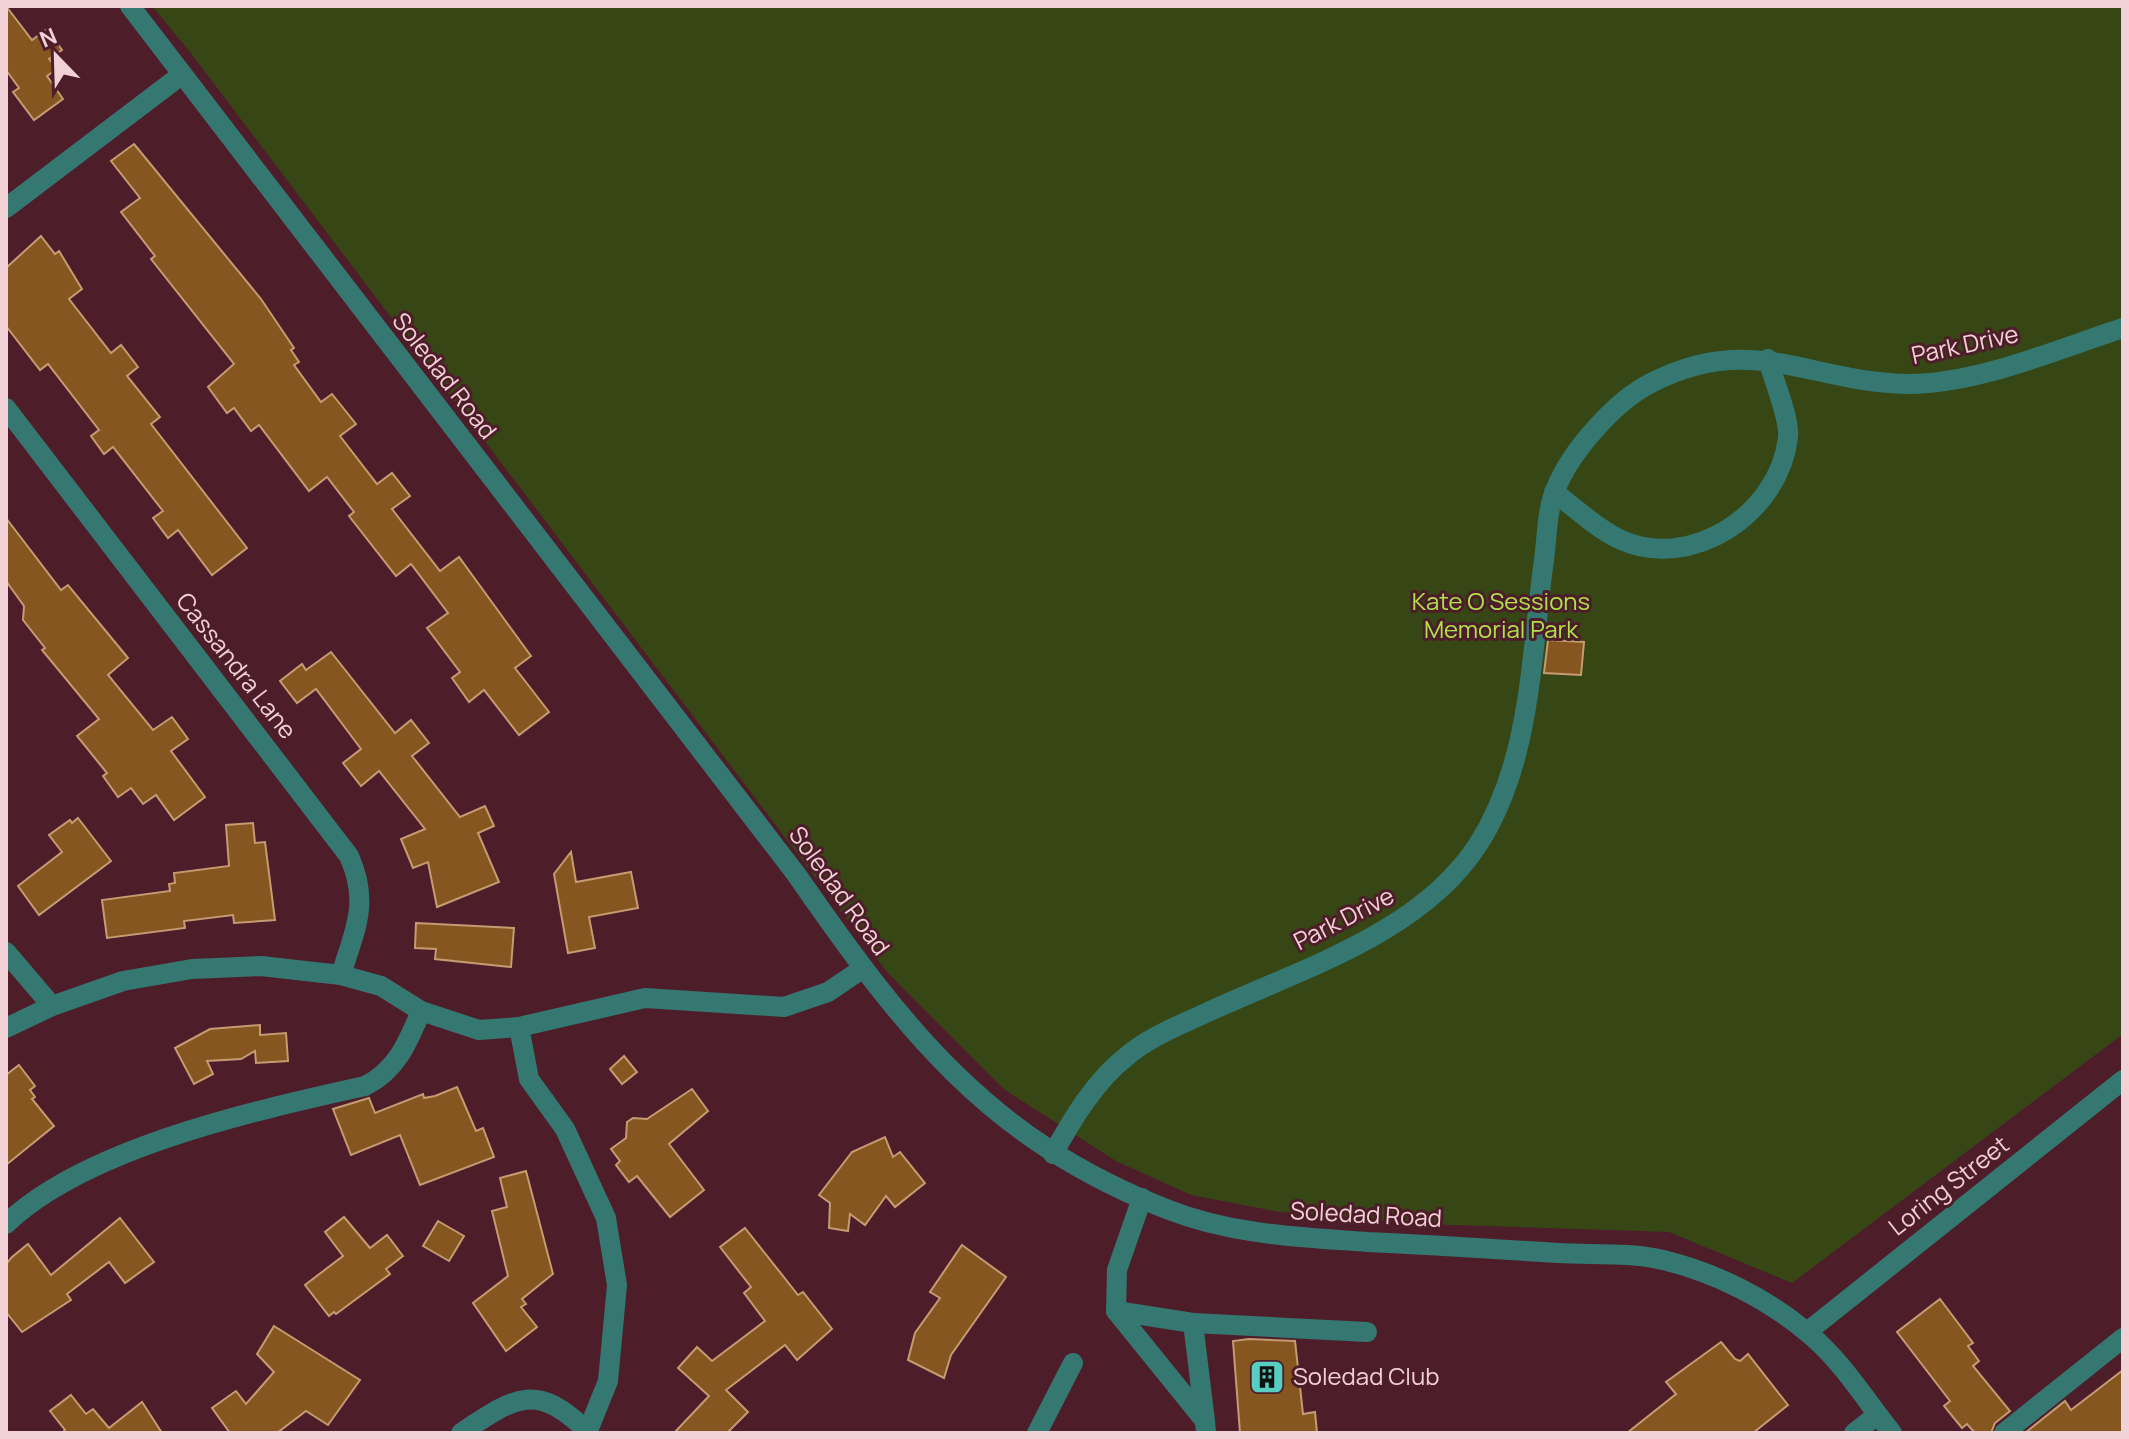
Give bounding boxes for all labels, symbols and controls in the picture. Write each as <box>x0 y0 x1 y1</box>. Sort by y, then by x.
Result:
north arrow <box>16 16 96 96</box>
text: N <box>35 21 61 54</box>
street label: Soledad Road <box>385 305 505 445</box>
street label: Park Drive <box>1908 316 2021 371</box>
park label: Kate O Sessions Memorial Park <box>1412 584 1590 645</box>
street label: Cassandra Lane <box>170 585 305 745</box>
street label: Soledad Road <box>782 819 898 961</box>
street label: Park Drive <box>1287 878 1399 957</box>
street label: Loring Street <box>1881 1127 2015 1242</box>
street label: Soledad Road <box>1289 1193 1443 1234</box>
building icon: Soledad Club <box>1248 1358 1286 1396</box>
place label: Soledad Club <box>1293 1359 1439 1392</box>

